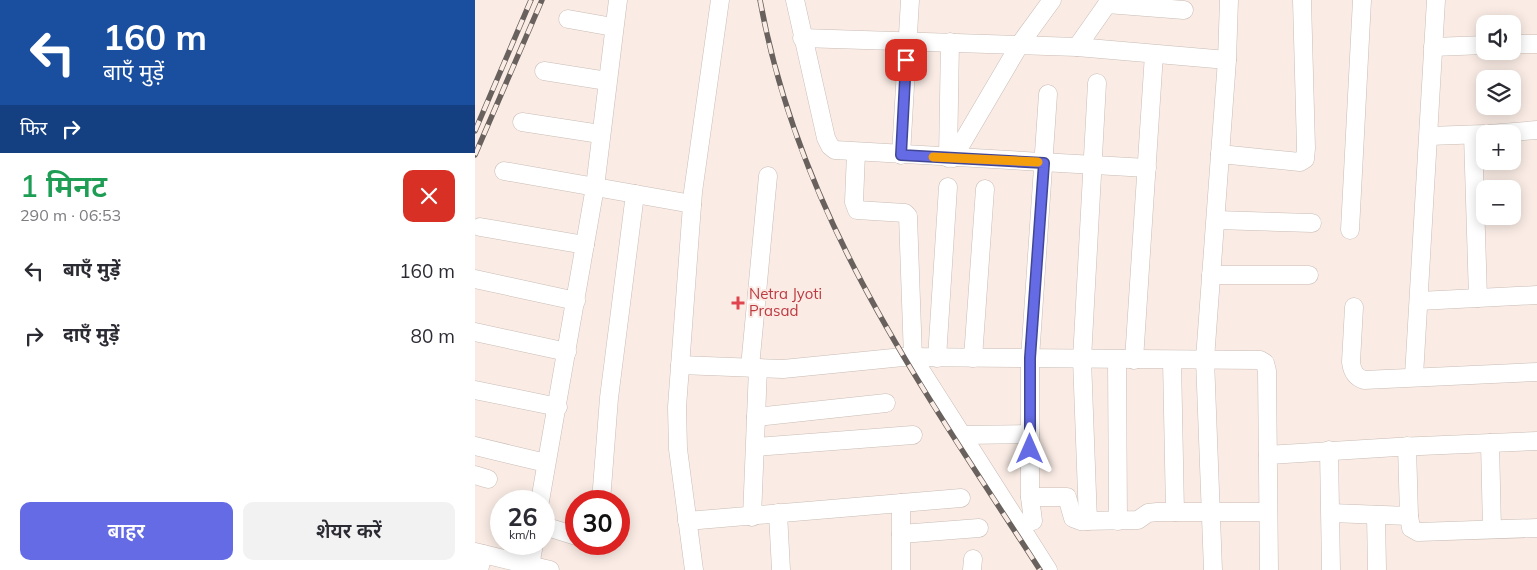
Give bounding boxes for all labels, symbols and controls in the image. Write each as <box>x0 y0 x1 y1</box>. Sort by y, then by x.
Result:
text: 160 m <box>103 15 207 59</box>
map controls <box>1476 15 1521 225</box>
button: sound <box>1476 15 1521 60</box>
icon: left <box>20 20 85 85</box>
pin <box>885 39 927 81</box>
icon: arrive <box>892 46 920 74</box>
text: बाएँ मुड़ें <box>103 58 164 86</box>
button: layers <box>1476 70 1521 115</box>
icon: right <box>57 115 85 143</box>
text: फिर <box>20 116 47 140</box>
button: + <box>1476 125 1521 170</box>
text: 1 मिनट <box>20 167 107 205</box>
button: close <box>403 170 455 222</box>
button: − <box>1476 180 1521 225</box>
text: 290 m · 06:53 <box>20 205 121 225</box>
icon: left <box>20 257 48 285</box>
text: बाएँ मुड़ें <box>63 257 120 281</box>
text: 160 m <box>399 259 455 283</box>
place label: Netra Jyoti Prasad <box>749 284 822 320</box>
marker: Netra Jyoti Prasad <box>731 296 745 310</box>
icon: right <box>20 322 48 350</box>
text: दाएँ मुड़ें <box>63 322 119 346</box>
text: 80 m <box>411 324 455 348</box>
position arrow <box>1003 422 1055 474</box>
speed limit sign: 30 <box>565 490 630 555</box>
text: 26 <box>507 501 538 532</box>
button: बाहर <box>20 502 233 560</box>
button: शेयर करें <box>243 502 455 560</box>
text: km/h <box>509 527 536 542</box>

